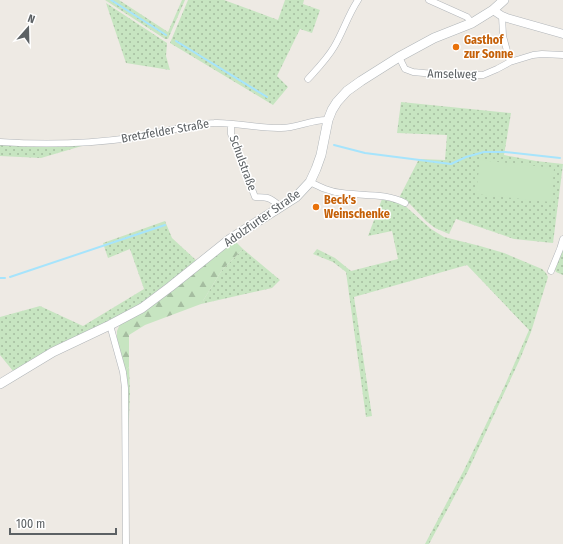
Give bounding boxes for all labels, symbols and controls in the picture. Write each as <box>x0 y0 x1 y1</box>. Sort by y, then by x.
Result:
north arrow <box>8 8 48 48</box>
text: N <box>26 12 37 26</box>
place label: Gasthof zur Sonne <box>464 33 513 61</box>
marker: Gasthof zur Sonne <box>451 42 461 52</box>
street label: Amselweg <box>427 67 477 81</box>
street label: Bretzfelder Straße <box>120 116 210 146</box>
street label: Schulstraße <box>227 133 260 193</box>
street label: Adolzfurter Straße <box>221 186 303 249</box>
place label: Beck's Weinschenke <box>324 193 390 221</box>
marker: Beck's Weinschenke <box>311 202 321 212</box>
scale bar <box>10 510 116 536</box>
text: 100 m <box>16 517 45 531</box>

